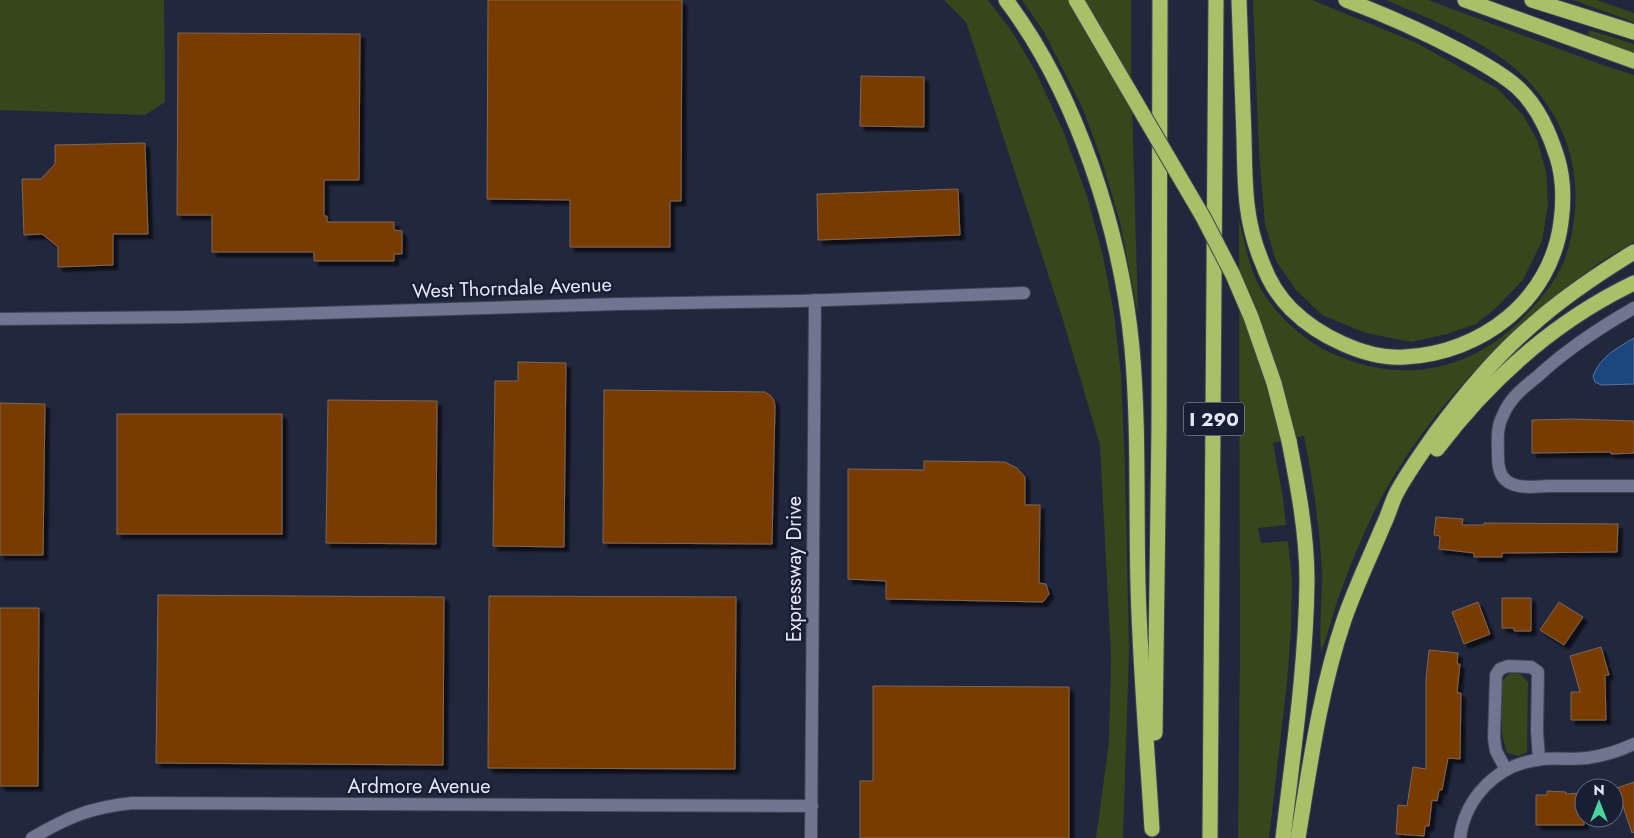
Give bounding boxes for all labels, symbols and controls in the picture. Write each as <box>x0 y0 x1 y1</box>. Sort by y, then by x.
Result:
street label: West Thorndale Avenue <box>412 270 612 306</box>
road number: I 290 <box>1184 402 1244 436</box>
street label: Expressway Drive <box>780 496 809 642</box>
street label: Ardmore Avenue <box>347 772 491 801</box>
north arrow <box>1574 778 1624 828</box>
text: N <box>1593 780 1605 800</box>

